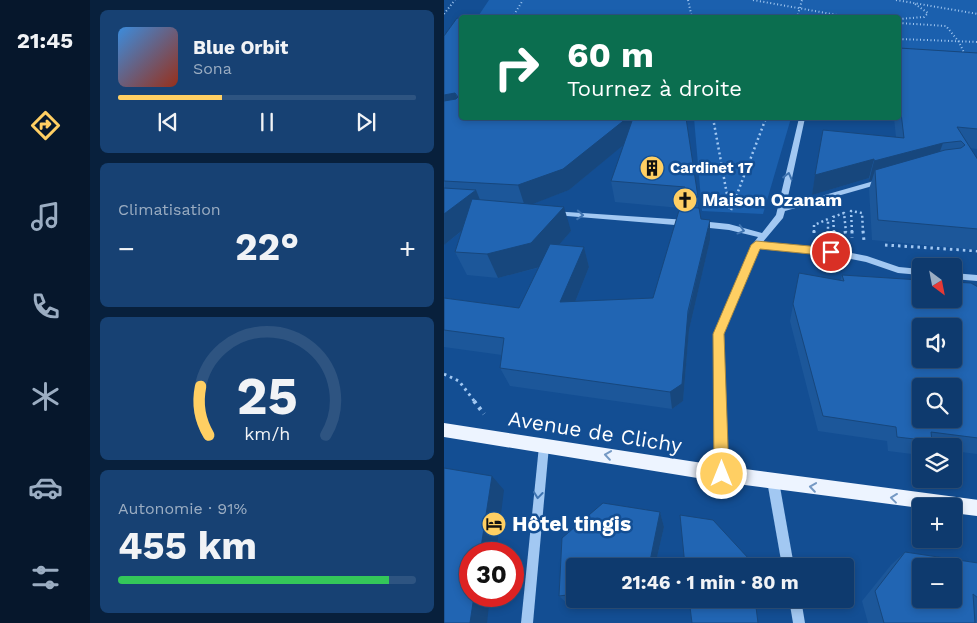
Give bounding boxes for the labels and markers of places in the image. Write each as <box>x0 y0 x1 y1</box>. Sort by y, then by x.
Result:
building icon: Cardinet 17 <box>639 155 665 181</box>
place label: Cardinet 17 <box>670 159 753 177</box>
church icon: Maison Ozanam <box>672 187 698 213</box>
place label: Maison Ozanam <box>702 189 842 210</box>
pin <box>810 231 852 273</box>
hotel icon: Hôtel tingis <box>481 511 507 537</box>
place label: Hôtel tingis <box>512 511 631 536</box>

